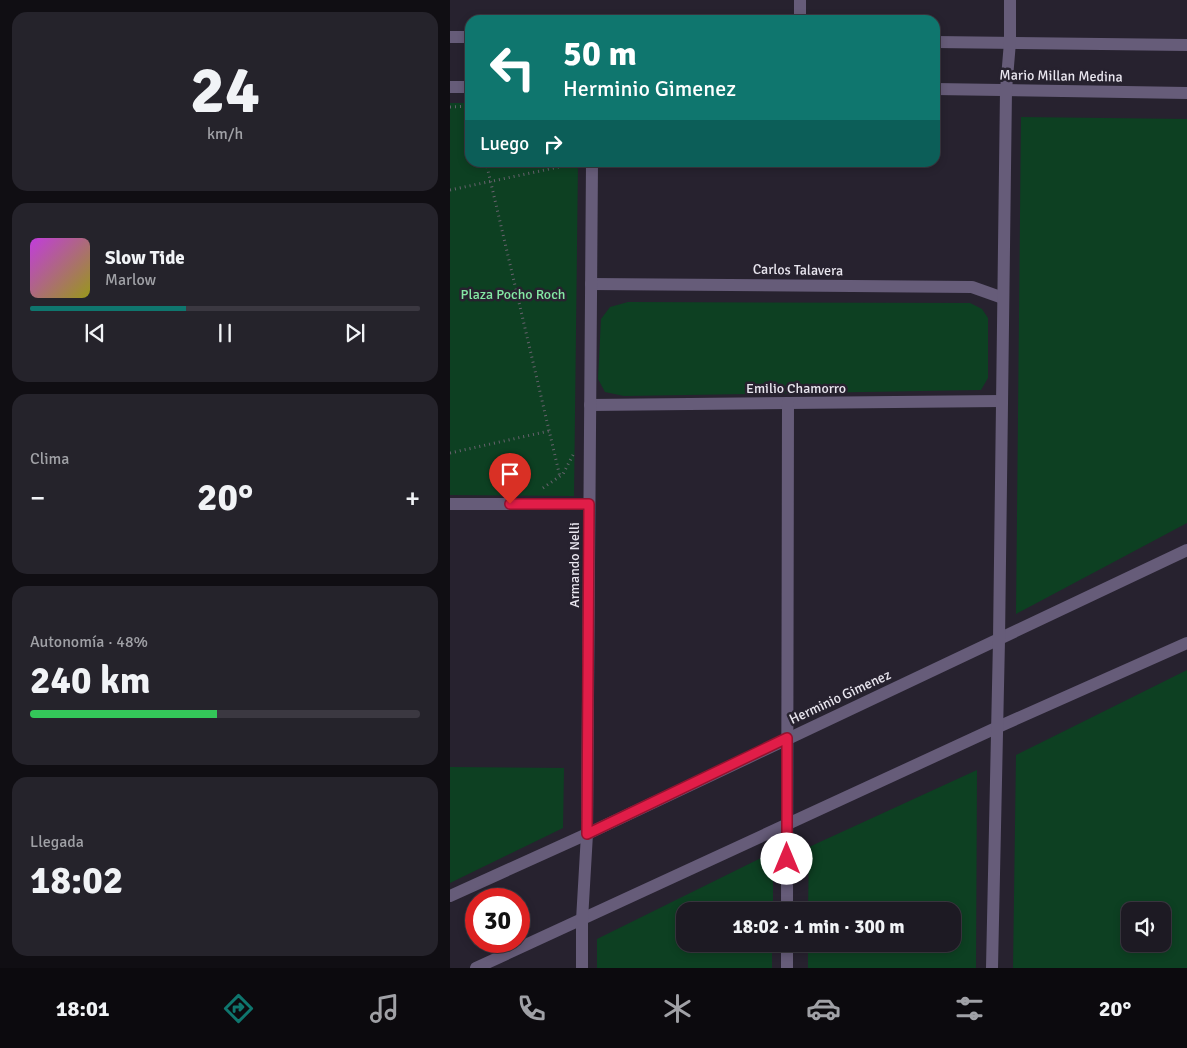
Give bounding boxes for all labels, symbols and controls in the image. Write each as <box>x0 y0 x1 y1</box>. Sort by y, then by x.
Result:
text: 50 m <box>563 32 637 75</box>
icon: left <box>480 35 545 100</box>
text: 24 <box>190 51 260 131</box>
street label: Mario Millan Medina <box>999 66 1123 86</box>
text: Herminio Gimenez <box>563 75 736 102</box>
text: km/h <box>207 124 243 144</box>
icon: right <box>539 130 567 158</box>
text: Luego <box>480 132 529 156</box>
text: Slow Tide <box>105 246 185 270</box>
street label: Carlos Talavera <box>753 261 843 279</box>
text: Marlow <box>105 270 156 290</box>
park label: Plaza Pocho Roch <box>461 286 565 303</box>
icon: previous <box>81 319 109 347</box>
icon: pause <box>211 319 239 347</box>
icon: next <box>341 319 369 347</box>
street label: Emilio Chamorro <box>746 380 846 397</box>
text: Clima <box>30 449 69 469</box>
pin <box>489 453 531 504</box>
icon: arrive <box>496 460 524 488</box>
text: 20° <box>197 474 253 521</box>
text: − <box>30 481 45 515</box>
text: + <box>405 481 420 515</box>
street label: Armando Nelli <box>566 522 583 608</box>
text: Autonomía · 48% <box>30 632 148 652</box>
text: 240 km <box>30 657 151 704</box>
street label: Herminio Gimenez <box>786 666 894 728</box>
text: Llegada <box>30 832 84 852</box>
position arrow <box>760 832 812 884</box>
text: 18:02 <box>30 857 123 904</box>
speed limit sign: 30 <box>465 888 530 953</box>
map controls <box>1121 902 1171 952</box>
button: sound <box>1121 902 1171 952</box>
text: 18:02 · 1 min · 300 m <box>732 915 905 939</box>
icon: directions <box>221 991 256 1026</box>
icon: music <box>367 991 402 1026</box>
icon: phone <box>514 991 549 1026</box>
icon: climate <box>660 991 695 1026</box>
icon: car <box>806 991 841 1026</box>
icon: filters <box>952 991 987 1026</box>
text: 18:01 <box>56 995 110 1022</box>
text: 20° <box>1099 995 1131 1022</box>

